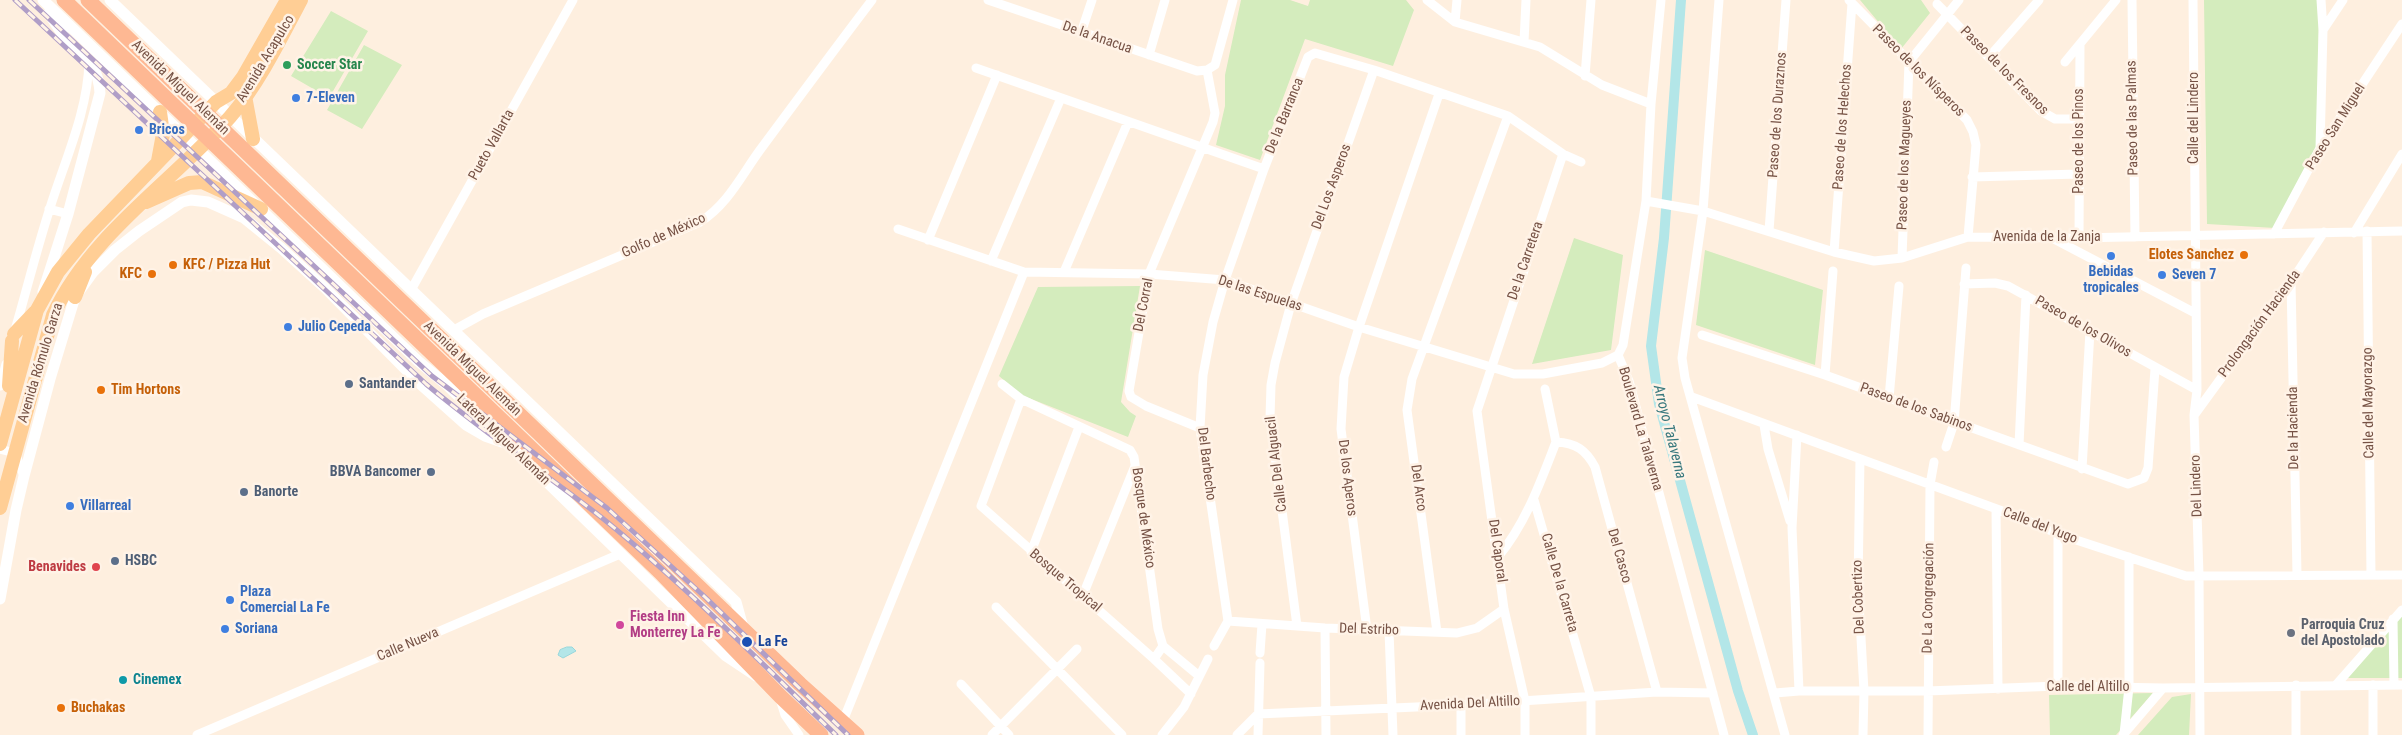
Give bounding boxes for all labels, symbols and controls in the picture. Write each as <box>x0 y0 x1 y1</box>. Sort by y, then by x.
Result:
street label: Avenida Acapulco <box>233 12 299 106</box>
street label: De la Anacua <box>1060 18 1134 58</box>
street label: Paseo de los Nísperos <box>1868 21 1968 121</box>
street label: Paseo de los Fresnos <box>1956 23 2052 119</box>
street label: Avenida Miguel Alemán <box>128 37 232 139</box>
street label: Paseo de los Duraznos <box>1765 52 1791 178</box>
place label: Soccer Star <box>297 57 362 73</box>
marker: Soccer Star <box>281 59 293 71</box>
street label: Paseo de las Palmas <box>2124 60 2142 176</box>
street label: Paseo de los Helechos <box>1830 64 1856 190</box>
street label: Calle del Lindero <box>2186 72 2202 164</box>
street label: De la Barranca <box>1262 76 1308 156</box>
street label: Paseo San Miguel <box>2303 81 2369 173</box>
street label: Paseo de los Pinos <box>2071 88 2087 194</box>
place label: 7-Eleven <box>306 90 355 106</box>
marker: 7-Eleven <box>290 92 302 104</box>
street label: Paseo de los Magueyes <box>1894 100 1916 230</box>
street label: Pueto Vallarta <box>466 107 518 183</box>
place label: Bricos <box>149 122 185 138</box>
marker: Bricos <box>133 124 145 136</box>
street label: Del Los Asperos <box>1309 142 1355 232</box>
street label: Golfo de México <box>620 210 708 262</box>
street label: De la Carretera <box>1505 220 1547 302</box>
street label: Avenida de la Zanja <box>1993 229 2101 245</box>
place label: Elotes Sanchez <box>2149 247 2234 263</box>
marker: Elotes Sanchez <box>2238 249 2250 261</box>
marker: Bebidas tropicales <box>2105 250 2117 262</box>
place label: KFC / Pizza Hut <box>183 257 270 273</box>
marker: KFC / Pizza Hut <box>167 259 179 271</box>
place label: Bebidas tropicales <box>2083 264 2139 296</box>
place label: KFC <box>120 266 142 282</box>
place label: Seven 7 <box>2172 267 2216 283</box>
street label: Prolongación Hacienda <box>2215 267 2305 381</box>
marker: KFC <box>146 268 158 280</box>
marker: Seven 7 <box>2156 269 2168 281</box>
street label: De las Espuelas <box>1216 273 1304 315</box>
street label: Del Corral <box>1131 277 1157 333</box>
street label: Paseo de los Olivos <box>2032 293 2134 361</box>
street label: Avenida Rómulo Garza <box>15 301 67 425</box>
street label: Avenida Miguel Alemán <box>420 318 524 420</box>
place label: Julio Cepeda <box>298 319 371 335</box>
marker: Julio Cepeda <box>282 321 294 333</box>
street label: Calle del Mayorazgo <box>2360 347 2378 459</box>
street label: Boulevard La Talaverna <box>1614 365 1666 493</box>
place label: Santander <box>359 376 416 392</box>
marker: Santander <box>343 378 355 390</box>
street label: Paseo de los Sabinos <box>1857 380 1975 436</box>
place label: Tim Hortons <box>111 382 181 398</box>
water label: Arroyo Talaverna <box>1649 383 1689 481</box>
marker: Tim Hortons <box>95 384 107 396</box>
street label: De la Hacienda <box>2285 386 2303 470</box>
street label: Lateral Miguel Alemán <box>453 391 553 489</box>
street label: Calle Del Alguacil <box>1263 415 1291 513</box>
street label: Del Barbecho <box>1193 427 1219 501</box>
street label: De los Aperos <box>1334 439 1360 517</box>
street label: Del Lindero <box>2188 455 2206 517</box>
place label: BBVA Bancomer <box>330 464 421 480</box>
street label: Del Arco <box>1406 464 1430 512</box>
marker: BBVA Bancomer <box>425 466 437 478</box>
street label: Bosque de México <box>1128 467 1158 569</box>
place label: Banorte <box>254 484 298 500</box>
marker: Banorte <box>238 486 250 498</box>
place label: Villarreal <box>80 498 131 514</box>
marker: Villarreal <box>64 500 76 512</box>
street label: Calle del Yugo <box>2000 504 2080 548</box>
street label: Del Caporal <box>1484 518 1510 584</box>
street label: Del Casco <box>1603 527 1635 585</box>
street label: Calle De la Carreta <box>1537 532 1581 634</box>
street label: De La Congregación <box>1920 542 1938 654</box>
street label: Bosque Tropical <box>1025 546 1105 616</box>
place label: HSBC <box>125 553 157 569</box>
marker: HSBC <box>109 555 121 567</box>
place label: Benavides <box>28 559 86 575</box>
street label: Del Cobertizo <box>1849 560 1869 634</box>
marker: Benavides <box>90 561 102 573</box>
place label: Plaza Comercial La Fe <box>240 584 330 616</box>
marker: Plaza Comercial La Fe <box>224 594 236 606</box>
place label: Fiesta Inn Monterrey La Fe <box>630 609 720 642</box>
place label: Parroquia Cruz del Apostolado <box>2301 617 2385 650</box>
marker: Fiesta Inn Monterrey La Fe <box>614 619 626 631</box>
place label: Soriana <box>235 621 278 637</box>
street label: Del Estribo <box>1339 621 1399 639</box>
marker: Soriana <box>219 623 231 635</box>
street label: Calle Nueva <box>375 625 441 665</box>
marker: Parroquia Cruz del Apostolado <box>2285 627 2297 639</box>
place label: La Fe <box>758 634 788 650</box>
marker: La Fe <box>740 635 754 649</box>
place label: Cinemex <box>133 672 182 688</box>
marker: Cinemex <box>117 674 129 686</box>
street label: Calle del Altillo <box>2047 679 2129 695</box>
street label: Avenida Del Altillo <box>1420 693 1520 715</box>
place label: Buchakas <box>71 700 125 716</box>
marker: Buchakas <box>55 702 67 714</box>

